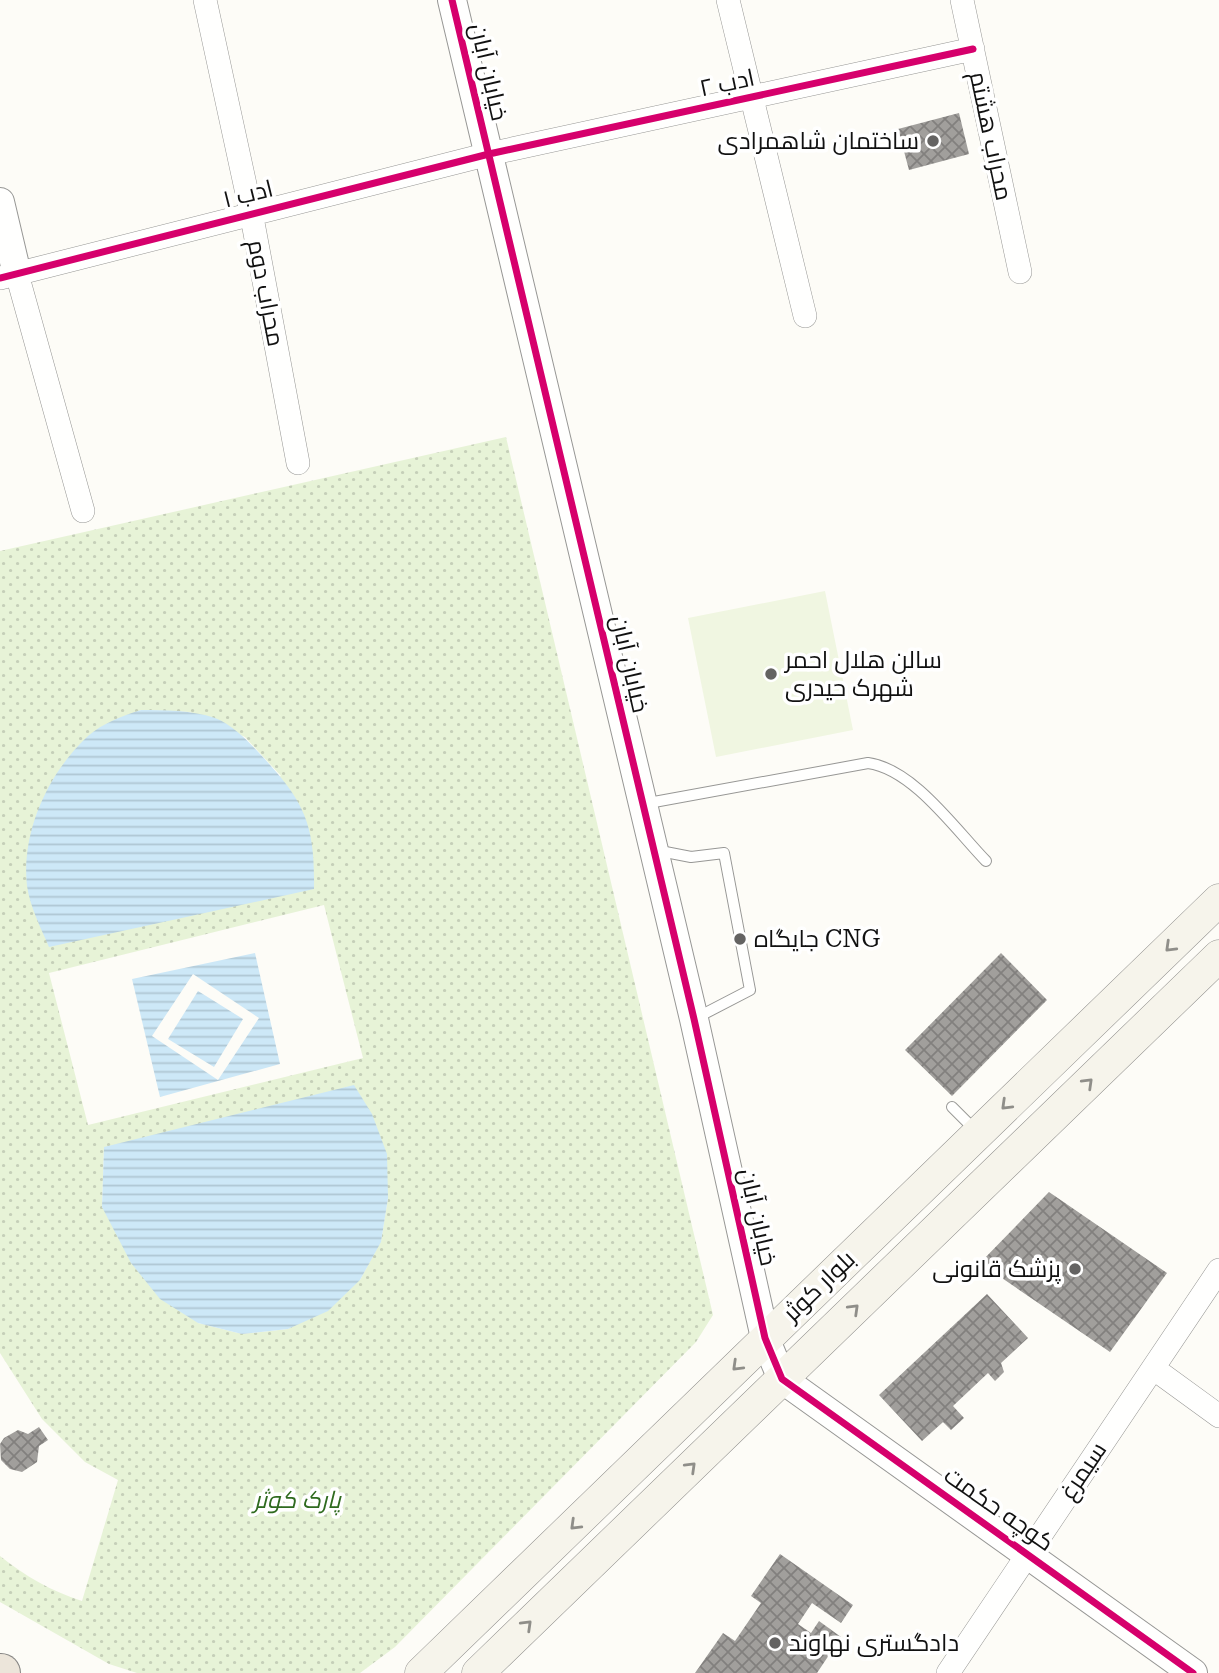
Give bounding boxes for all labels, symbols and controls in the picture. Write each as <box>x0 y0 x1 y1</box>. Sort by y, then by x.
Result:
street label: خیابان آبان <box>464 21 514 123</box>
street label: ادب ۲ <box>697 64 757 102</box>
street label: محراب هشتم <box>962 69 1018 203</box>
place label: ساختمان شاهمرادی <box>717 127 919 155</box>
marker: ساختمان شاهمرادی <box>925 133 941 149</box>
street label: ادب ۱ <box>220 174 276 214</box>
street label: محراب دوم <box>240 237 290 349</box>
street label: خیابان آبان <box>605 613 655 715</box>
place label: سالن هلال احمر شهرک حیدری <box>783 646 942 702</box>
marker: سالن هلال احمر شهرک حیدری <box>763 666 779 682</box>
place label: جایگاه CNG <box>754 925 880 953</box>
marker: جایگاه CNG <box>732 931 748 947</box>
one-way arrow <box>1165 939 1178 952</box>
one-way arrow <box>1080 1078 1093 1091</box>
one-way arrow <box>1002 1097 1015 1110</box>
street label: خیابان آبان <box>733 1166 783 1268</box>
street label: بلوار کوثر <box>776 1245 861 1328</box>
place label: پزشک قانونی <box>932 1255 1062 1285</box>
marker: پزشک قانونی <box>1067 1261 1083 1277</box>
one-way arrow <box>846 1304 859 1317</box>
one-way arrow <box>732 1357 745 1370</box>
street label: سیمرغ <box>1054 1437 1114 1506</box>
street label: کوچه حکمت <box>938 1461 1059 1559</box>
one-way arrow <box>683 1463 696 1476</box>
park label: پارک کوثر <box>250 1486 342 1516</box>
one-way arrow <box>570 1517 583 1530</box>
one-way arrow <box>519 1621 532 1634</box>
place label: دادگستری نهاوند <box>789 1629 959 1657</box>
marker: دادگستری نهاوند <box>767 1635 783 1651</box>

